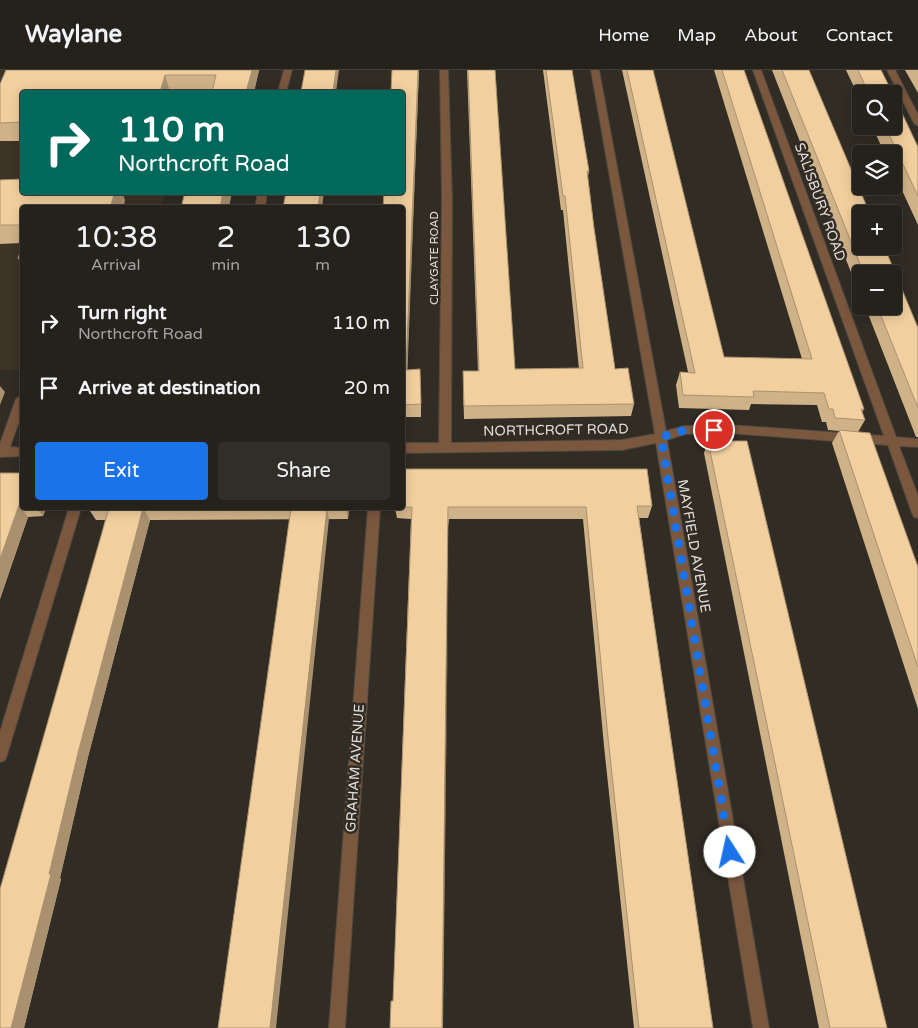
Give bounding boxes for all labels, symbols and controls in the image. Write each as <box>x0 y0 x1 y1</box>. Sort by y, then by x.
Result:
text: Waylane <box>25 20 122 49</box>
text: Home <box>598 24 649 46</box>
text: Map <box>677 24 716 46</box>
text: About <box>744 24 798 46</box>
text: Contact <box>826 24 893 46</box>
map controls <box>852 85 902 315</box>
button: search <box>852 85 902 135</box>
text: 110 m <box>118 109 225 151</box>
icon: right <box>35 110 100 175</box>
street label: SALISBURY ROAD <box>791 141 849 263</box>
button: layers <box>852 145 902 195</box>
text: Northcroft Road <box>118 151 290 177</box>
button: + <box>852 205 902 255</box>
street label: CLAYGATE ROAD <box>428 211 441 305</box>
text: 10:38 <box>74 219 157 256</box>
text: 2 <box>216 219 235 256</box>
text: 130 <box>294 219 351 256</box>
text: Arrival <box>91 255 141 275</box>
text: min <box>212 255 240 275</box>
text: m <box>315 255 330 275</box>
button: − <box>852 265 902 315</box>
text: Turn right <box>78 302 166 324</box>
icon: right <box>35 309 63 337</box>
text: 110 m <box>332 312 390 334</box>
text: Northcroft Road <box>78 324 203 344</box>
icon: arrive <box>35 374 63 402</box>
text: Arrive at destination <box>78 377 261 399</box>
text: 20 m <box>344 377 390 399</box>
pin <box>693 409 735 451</box>
icon: arrive <box>700 416 728 444</box>
street label: NORTHCROFT ROAD <box>483 420 629 440</box>
button: Exit <box>35 442 208 500</box>
button: Share <box>218 442 390 500</box>
street label: MAYFIELD AVENUE <box>674 478 714 614</box>
street label: GRAHAM AVENUE <box>342 703 368 833</box>
position arrow <box>703 825 755 877</box>

